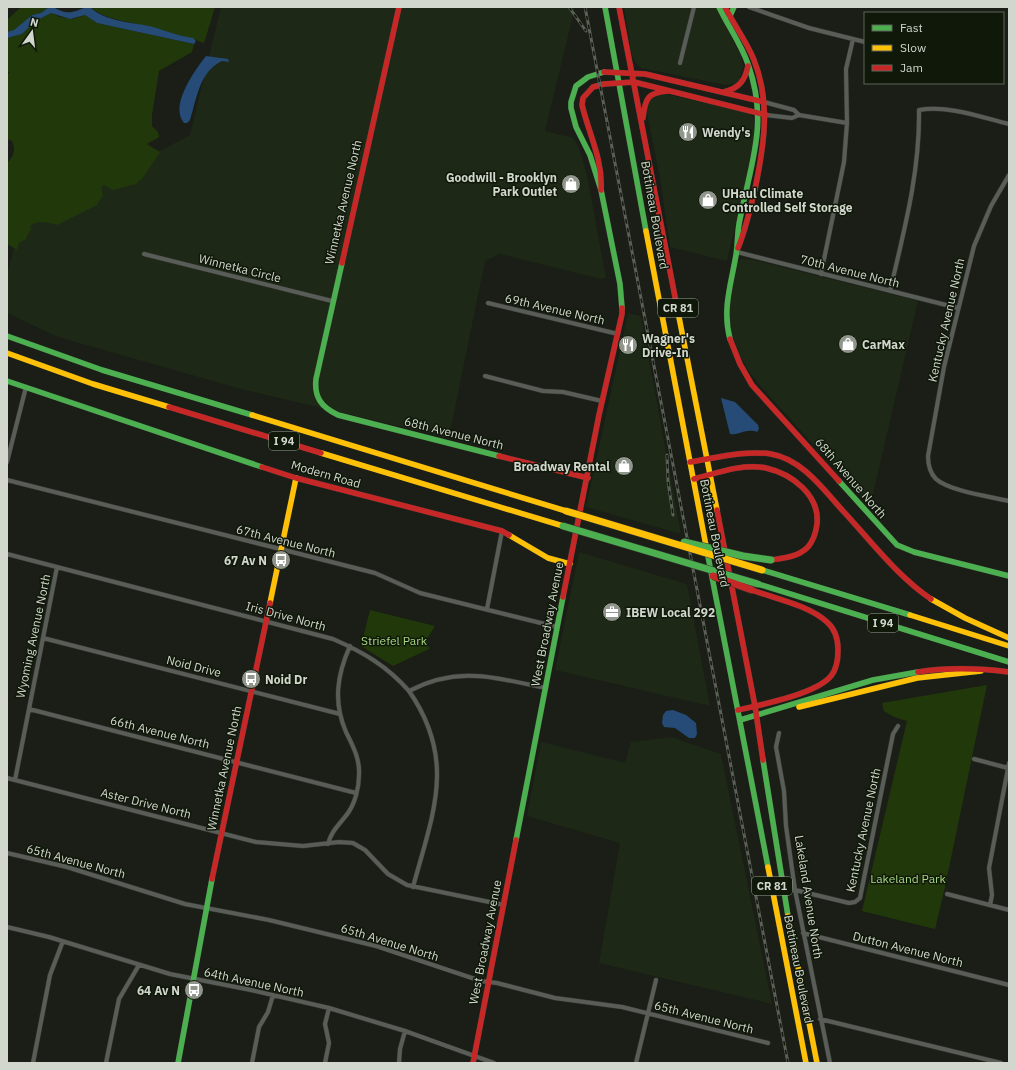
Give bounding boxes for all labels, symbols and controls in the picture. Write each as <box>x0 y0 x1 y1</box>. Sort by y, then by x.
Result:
north arrow <box>12 12 52 52</box>
legend <box>864 12 1004 84</box>
text: N <box>29 15 40 30</box>
text: Fast <box>900 20 923 35</box>
text: Slow <box>900 40 926 55</box>
text: Jam <box>900 60 923 75</box>
restaurant icon: Wendy's <box>677 121 699 143</box>
place label: Wendy's <box>702 125 750 140</box>
street label: Winnetka Avenue North <box>321 138 365 266</box>
street label: Bottineau Boulevard <box>638 160 672 270</box>
place label: Goodwill - Brooklyn Park Outlet <box>446 170 557 199</box>
shop icon: Goodwill - Brooklyn Park Outlet <box>560 173 582 195</box>
place label: UHaul Climate Controlled Self Storage <box>722 186 853 215</box>
shop icon: UHaul Climate Controlled Self Storage <box>697 189 719 211</box>
street label: Winnetka Circle <box>197 251 283 286</box>
street label: 70th Avenue North <box>799 251 901 291</box>
street label: Kentucky Avenue North <box>924 257 968 383</box>
street label: 69th Avenue North <box>504 290 606 328</box>
road number: CR 81 <box>658 299 698 317</box>
place label: Wagner's Drive-In <box>642 331 695 360</box>
shop icon: CarMax <box>837 333 859 355</box>
restaurant icon: Wagner's Drive-In <box>617 334 639 356</box>
place label: CarMax <box>862 337 905 352</box>
street label: 68th Avenue North <box>403 413 505 453</box>
road number: I 94 <box>269 432 299 450</box>
street label: 68th Avenue North <box>812 435 890 521</box>
shop icon: Broadway Rental <box>613 455 635 477</box>
street label: Modern Road <box>289 457 363 491</box>
place label: Broadway Rental <box>514 459 610 474</box>
street label: Bottineau Boulevard <box>697 478 733 588</box>
street label: 67th Avenue North <box>235 521 337 561</box>
bus stop icon: 67 Av N <box>270 549 292 571</box>
place label: 67 Av N <box>224 553 267 568</box>
street label: West Broadway Avenue <box>528 560 567 688</box>
street label: Wyoming Avenue North <box>13 573 53 699</box>
street label: Iris Drive North <box>244 598 328 634</box>
office icon: IBEW Local 292 <box>601 601 623 623</box>
place label: IBEW Local 292 <box>626 605 715 620</box>
road number: I 94 <box>868 614 898 632</box>
park label: Striefel Park <box>361 633 428 648</box>
street label: Noid Drive <box>165 652 223 680</box>
bus stop icon: Noid Dr <box>240 668 262 690</box>
place label: Noid Dr <box>265 672 307 687</box>
street label: Winnetka Avenue North <box>203 704 245 832</box>
street label: 66th Avenue North <box>109 712 211 752</box>
street label: Kentucky Avenue North <box>843 767 883 893</box>
street label: Aster Drive North <box>99 784 193 822</box>
street label: Lakeland Avenue North <box>792 834 826 960</box>
street label: 65th Avenue North <box>25 841 127 881</box>
park label: Lakeland Park <box>870 871 947 886</box>
road number: CR 81 <box>752 877 792 895</box>
street label: West Broadway Avenue <box>466 878 505 1006</box>
street label: Bottineau Boulevard <box>781 914 817 1024</box>
street label: 65th Avenue North <box>339 920 441 964</box>
street label: Dutton Avenue North <box>851 928 965 970</box>
street label: 64th Avenue North <box>203 964 305 1000</box>
bus stop icon: 64 Av N <box>183 979 205 1001</box>
place label: 64 Av N <box>137 983 180 998</box>
street label: 65th Avenue North <box>653 997 755 1037</box>

